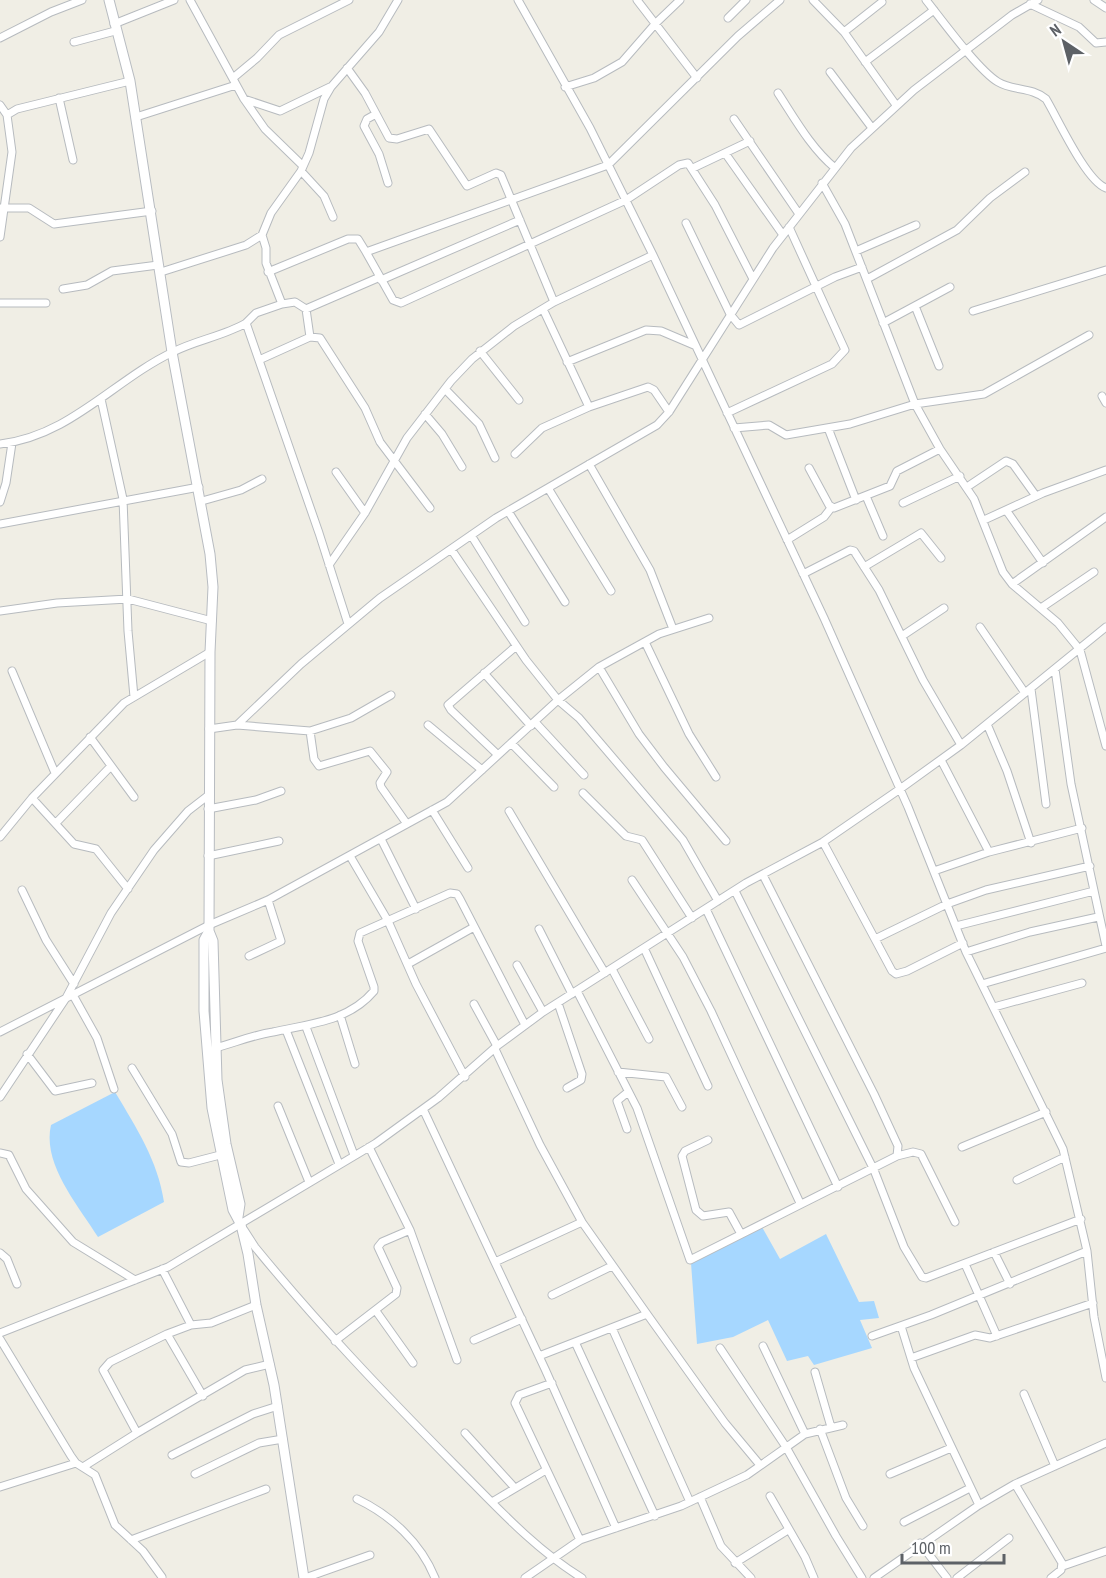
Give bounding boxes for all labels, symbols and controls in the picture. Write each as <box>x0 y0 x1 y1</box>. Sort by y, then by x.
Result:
north arrow <box>1034 12 1094 72</box>
text: N <box>1046 19 1065 40</box>
scale bar <box>902 1527 1004 1565</box>
text: 100 m <box>911 1536 951 1559</box>

